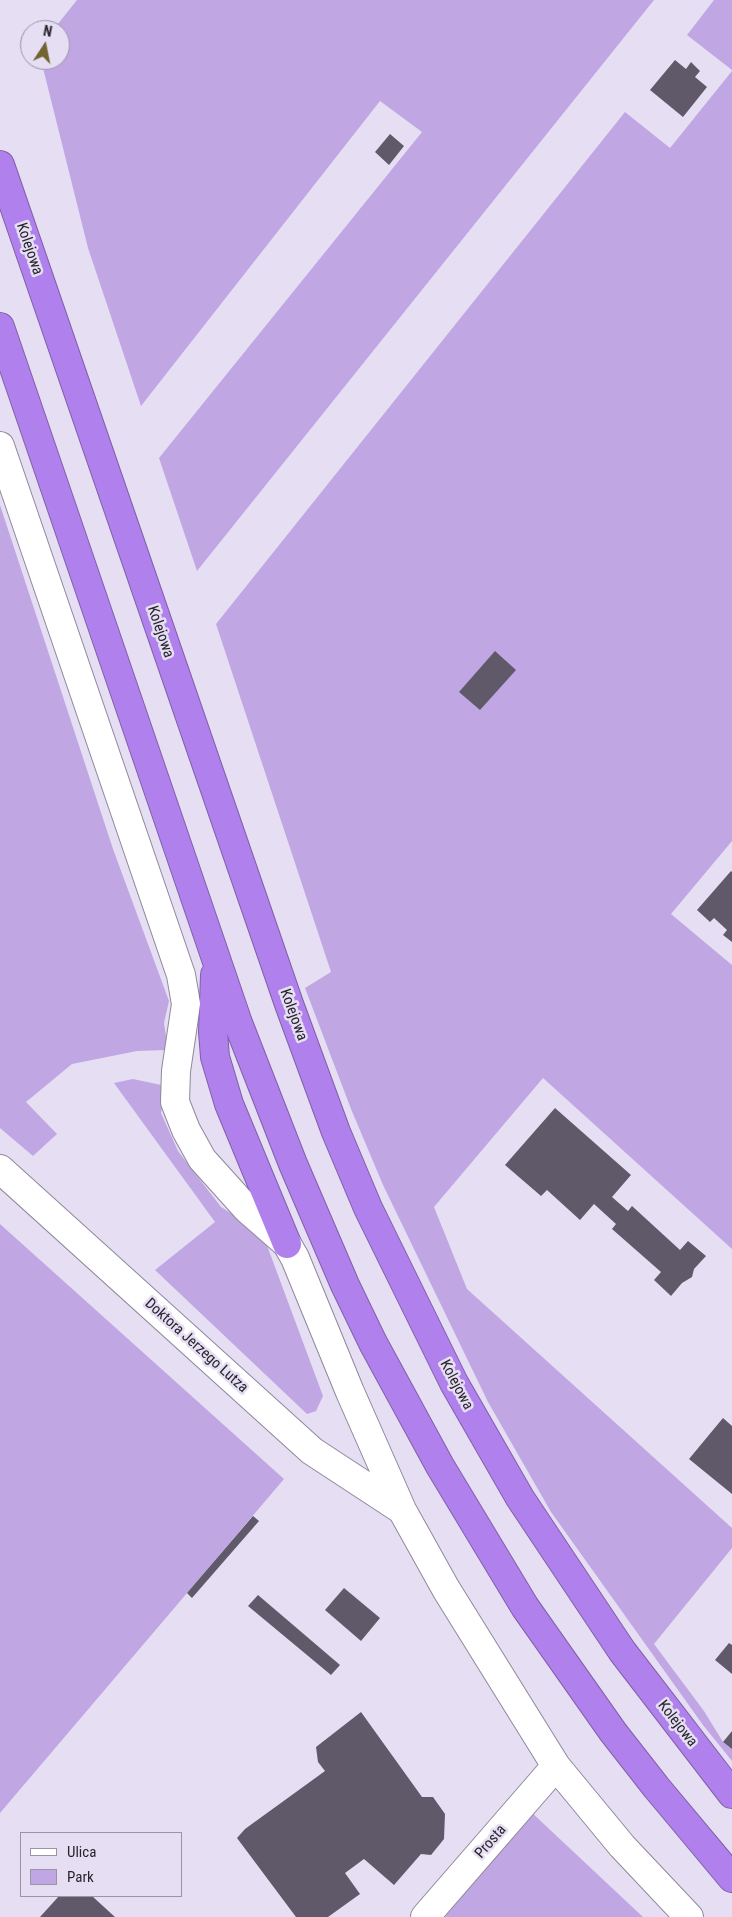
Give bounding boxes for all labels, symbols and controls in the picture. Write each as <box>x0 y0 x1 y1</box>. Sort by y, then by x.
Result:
north arrow <box>20 20 70 70</box>
text: N <box>42 23 53 40</box>
street label: Kolejowa <box>12 221 46 277</box>
street label: Kolejowa <box>143 604 177 660</box>
street label: Kolejowa <box>275 987 311 1043</box>
street label: Doktora Jerzego Lutza <box>141 1295 251 1397</box>
street label: Kolejowa <box>435 1357 477 1413</box>
street label: Kolejowa <box>653 1697 701 1751</box>
street label: Prosta <box>472 1821 510 1863</box>
legend <box>20 1832 182 1897</box>
text: Ulica <box>67 1843 96 1861</box>
text: Park <box>67 1868 94 1886</box>

